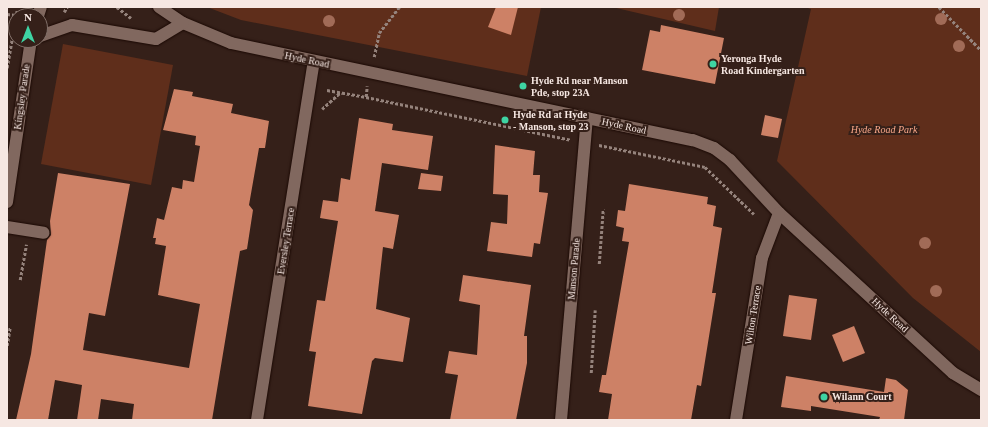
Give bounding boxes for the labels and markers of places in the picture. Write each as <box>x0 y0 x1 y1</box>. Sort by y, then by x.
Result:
place label: Yeronga Hyde Road Kindergarten <box>721 52 805 76</box>
marker: Yeronga Hyde Road Kindergarten <box>708 59 718 69</box>
place label: Hyde Rd near Manson Pde, stop 23A <box>531 74 628 98</box>
marker: Hyde Rd near Manson Pde, stop 23A <box>518 81 528 91</box>
place label: Hyde Rd at Hyde - Manson, stop 23 <box>513 108 589 132</box>
marker: Hyde Rd at Hyde - Manson, stop 23 <box>500 115 510 125</box>
place label: Wilann Court <box>832 391 892 403</box>
marker: Wilann Court <box>819 392 829 402</box>

